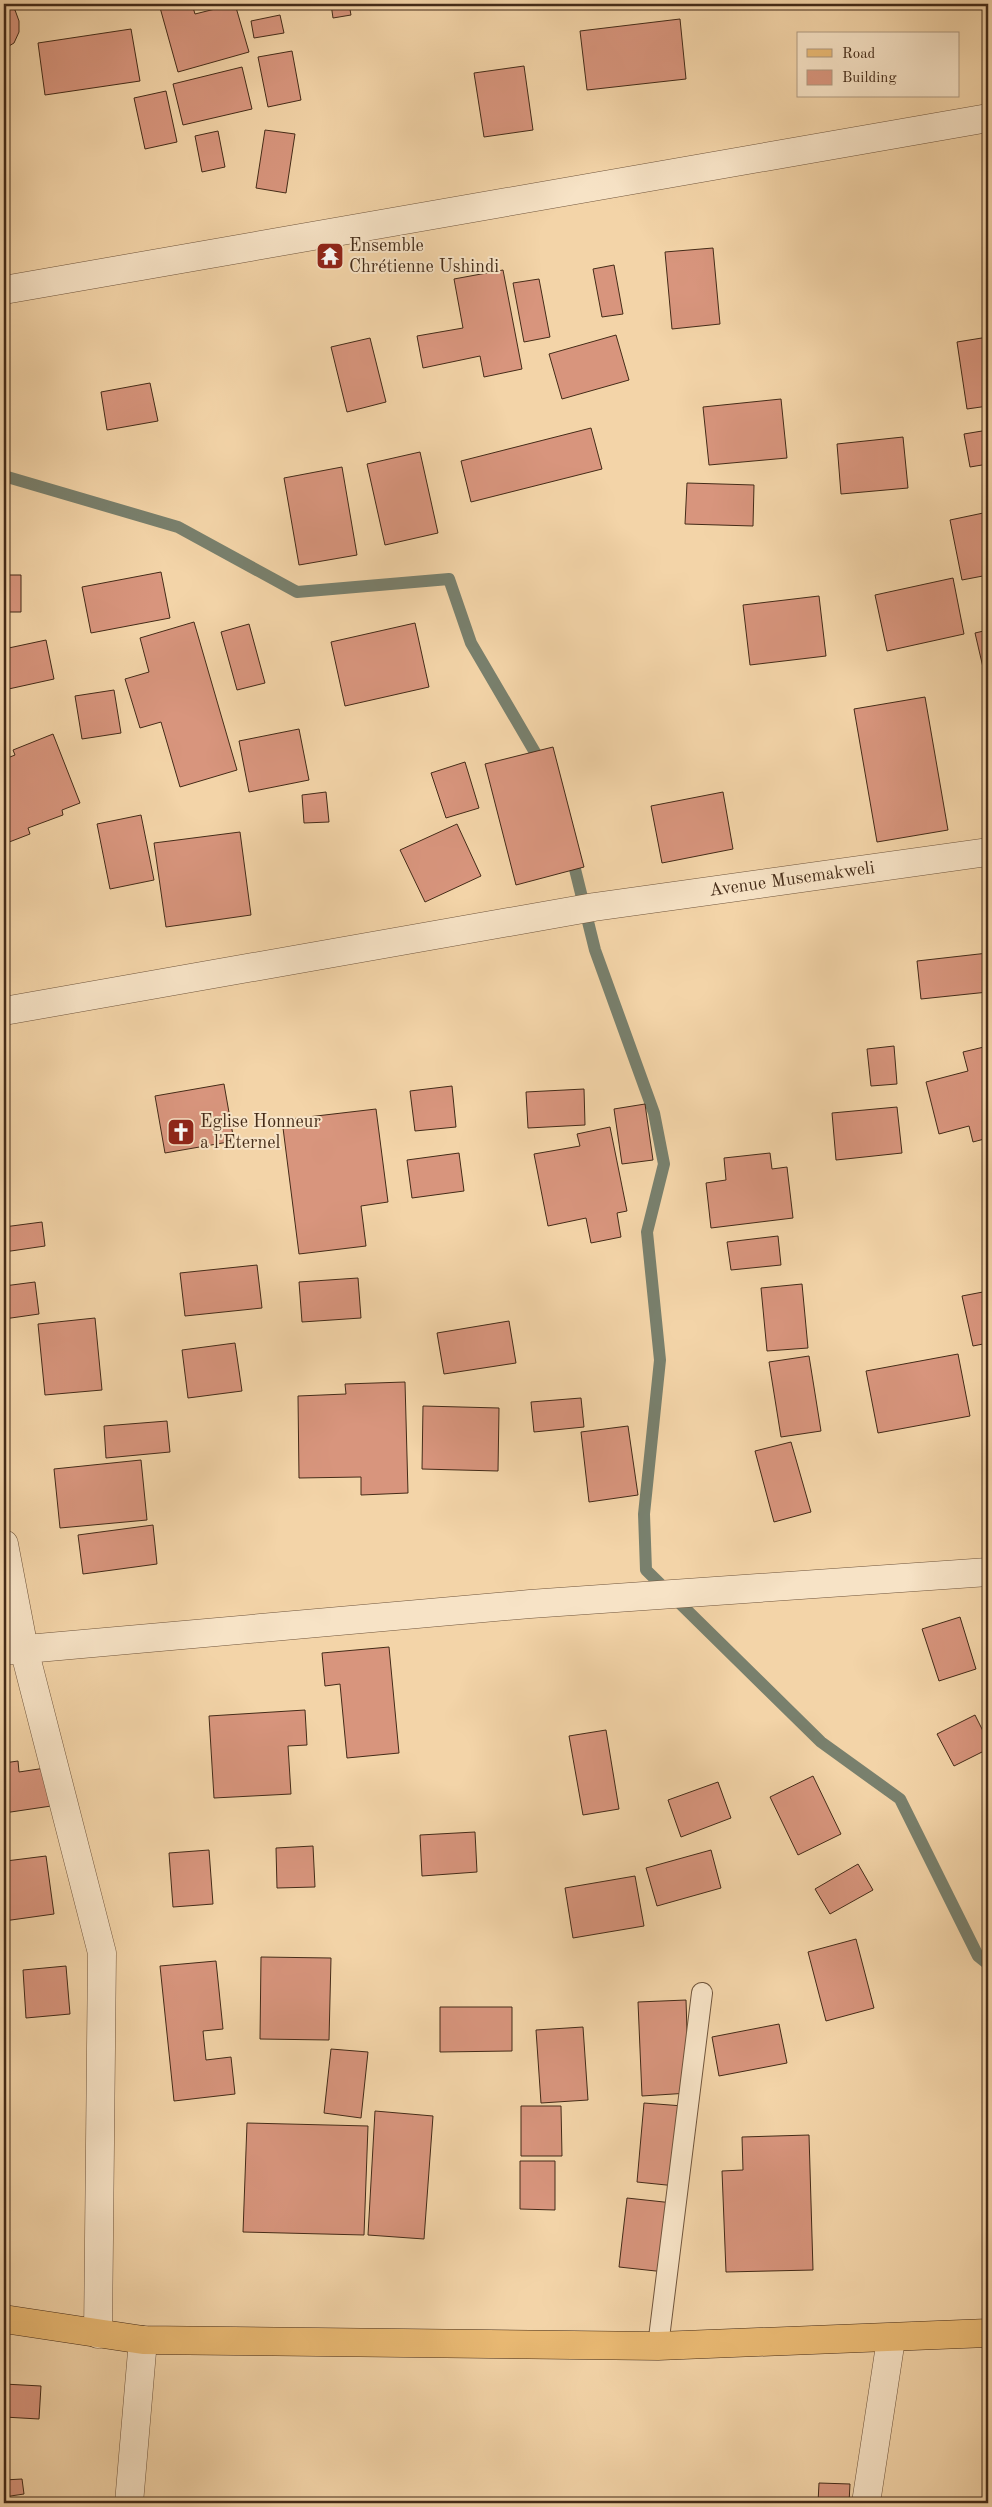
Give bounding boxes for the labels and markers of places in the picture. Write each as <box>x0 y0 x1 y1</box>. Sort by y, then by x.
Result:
place label: Ensemble Chrétienne Ushindi <box>349 237 499 276</box>
temple icon: Ensemble Chrétienne Ushindi <box>315 241 345 271</box>
place label: Eglise Honneur a l'Eternel <box>200 1113 321 1152</box>
church icon: Eglise Honneur a l'Eternel <box>166 1117 196 1147</box>

